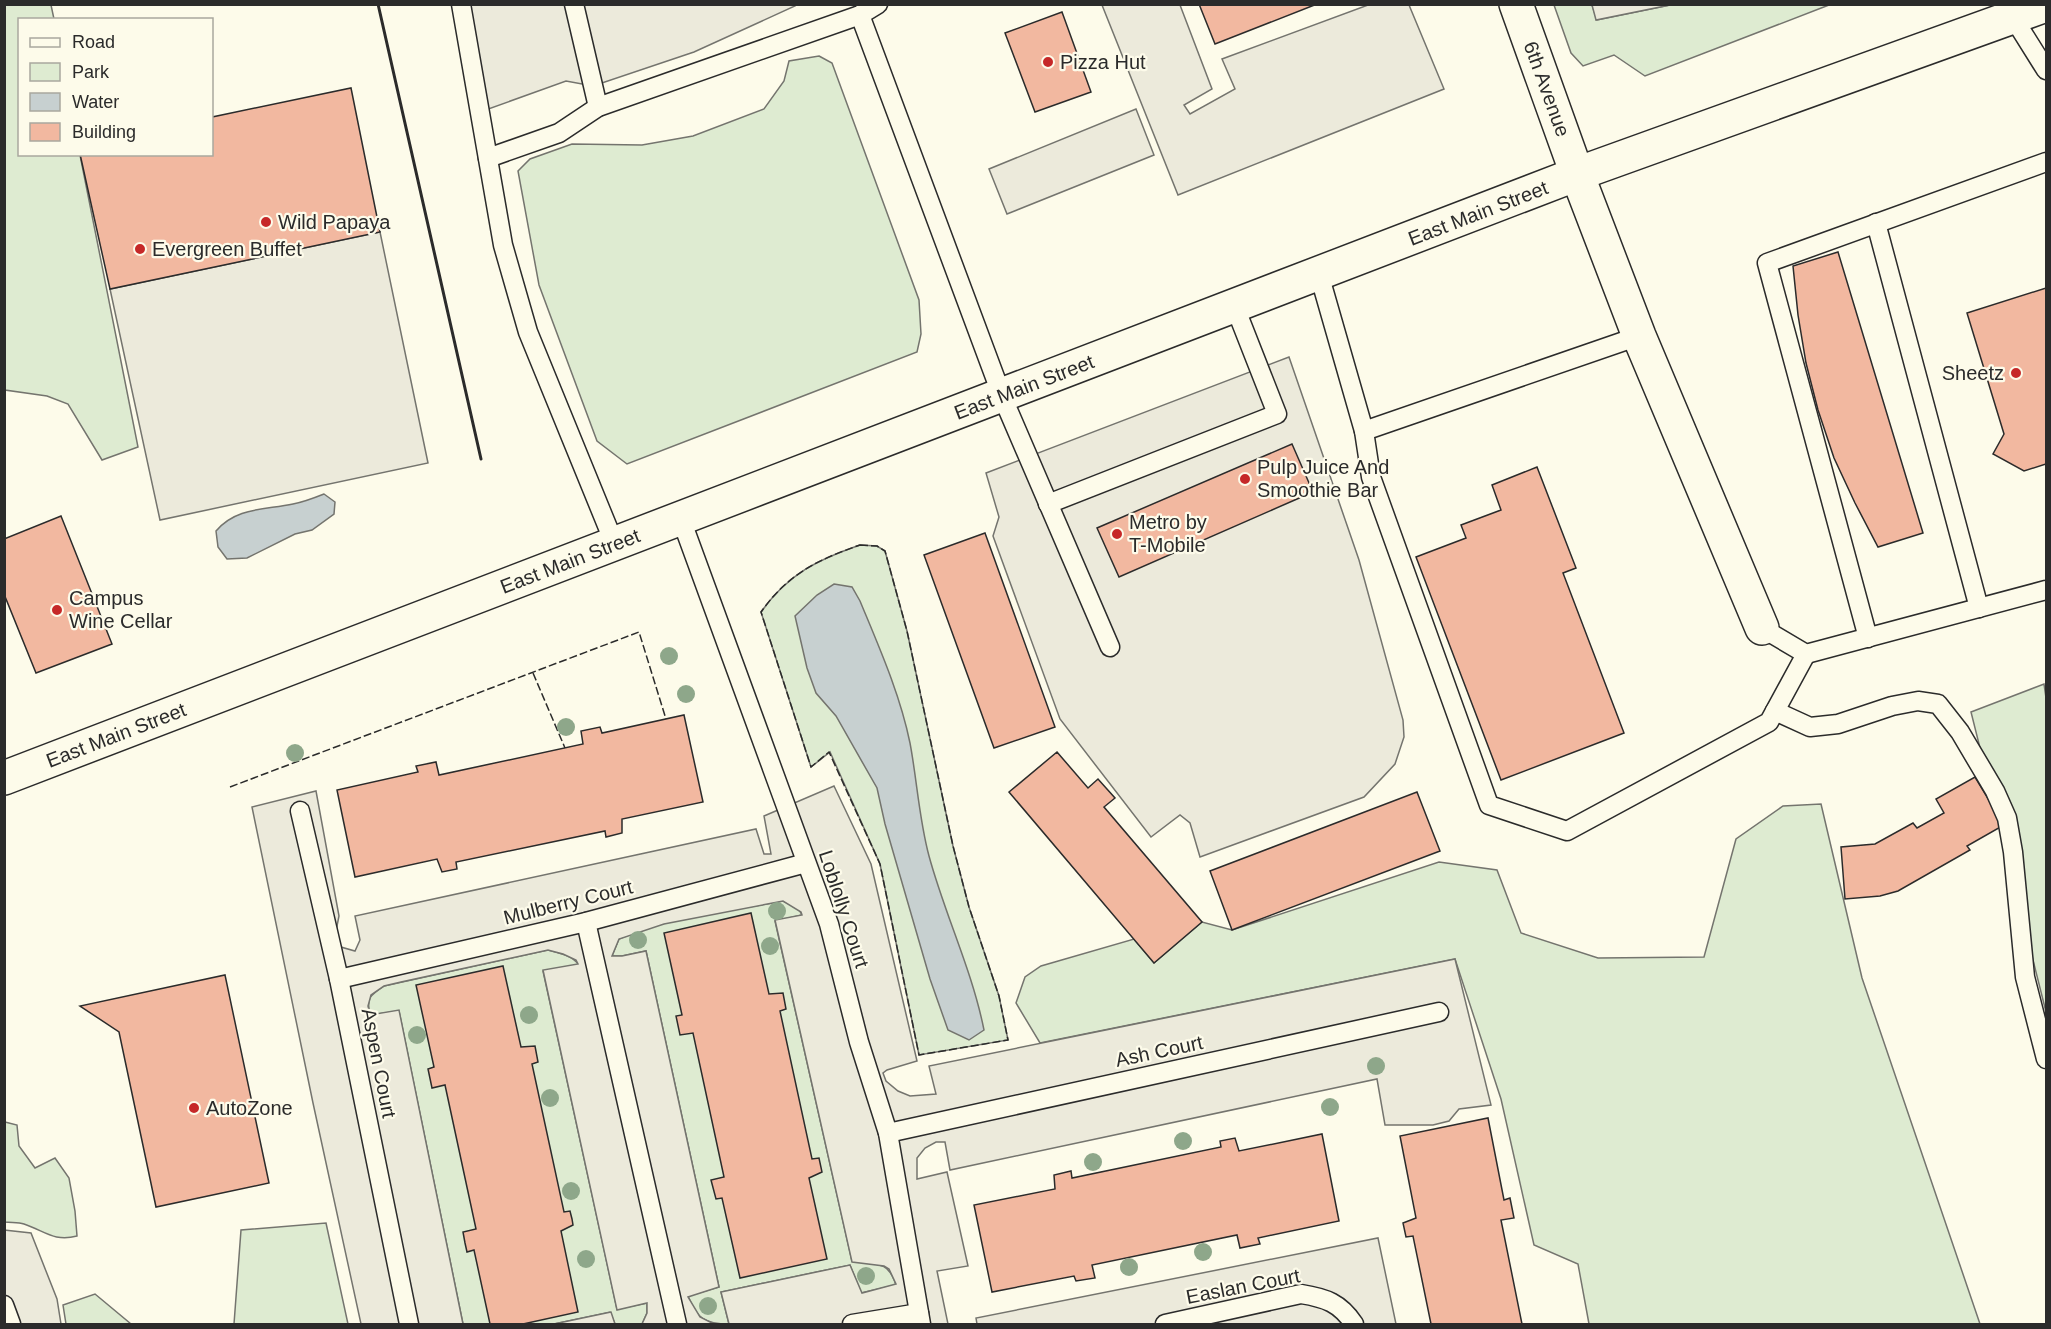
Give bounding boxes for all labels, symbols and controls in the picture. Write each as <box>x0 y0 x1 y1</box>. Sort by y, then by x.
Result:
legend <box>18 18 213 156</box>
text: Road <box>72 32 115 52</box>
street label: 6th Avenue <box>1520 38 1574 140</box>
place label: Pizza Hut <box>1060 51 1146 73</box>
marker: Pizza Hut <box>1041 55 1055 69</box>
text: Park <box>72 62 110 82</box>
text: Water <box>72 92 119 112</box>
text: Building <box>72 122 136 142</box>
street label: East Main Street <box>1405 176 1551 250</box>
place label: Wild Papaya <box>278 211 391 233</box>
marker: Wild Papaya <box>259 215 273 229</box>
place label: Evergreen Buffet <box>152 238 302 260</box>
marker: Evergreen Buffet <box>133 242 147 256</box>
street label: East Main Street <box>951 350 1097 424</box>
place label: Sheetz <box>1942 362 2004 384</box>
marker: Sheetz <box>2009 366 2023 380</box>
place label: Pulp Juice And Smoothie Bar <box>1257 456 1389 501</box>
marker: Pulp Juice And Smoothie Bar <box>1238 472 1252 486</box>
place label: Metro by T-Mobile <box>1129 511 1207 556</box>
street label: East Main Street <box>497 524 643 598</box>
marker: Metro by T-Mobile <box>1110 527 1124 541</box>
place label: Campus Wine Cellar <box>69 587 173 632</box>
marker: Campus Wine Cellar <box>50 603 64 617</box>
street label: East Main Street <box>43 698 189 772</box>
street label: Loblolly Court <box>815 847 873 971</box>
street label: Mulberry Court <box>501 875 635 929</box>
street label: Aspen Court <box>358 1006 400 1120</box>
street label: Ash Court <box>1113 1031 1205 1071</box>
place label: AutoZone <box>206 1097 293 1119</box>
marker: AutoZone <box>187 1101 201 1115</box>
street label: Easlan Court <box>1184 1264 1302 1308</box>

